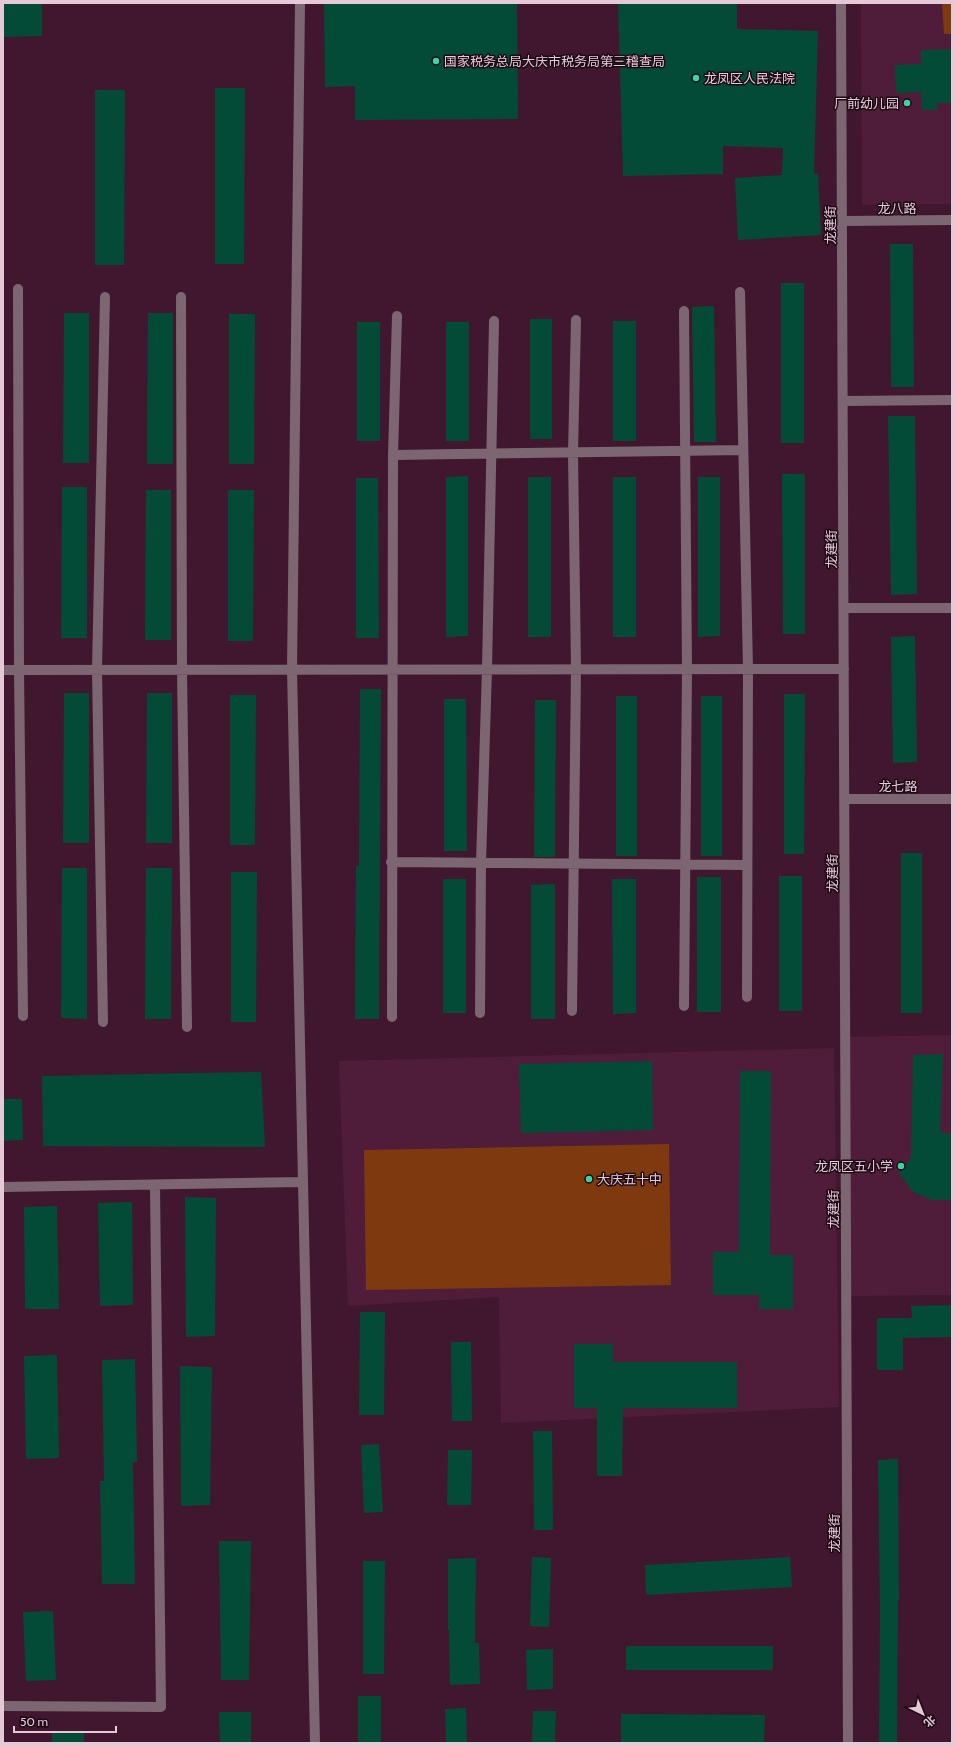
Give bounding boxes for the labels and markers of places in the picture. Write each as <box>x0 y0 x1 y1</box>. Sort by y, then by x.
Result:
place label: 国家税务总局大庆市税务局第三稽查局 <box>444 53 665 69</box>
marker: 国家税务总局大庆市税务局第三稽查局 <box>431 56 441 66</box>
place label: 龙凤区人民法院 <box>704 70 795 86</box>
marker: 龙凤区人民法院 <box>691 73 701 83</box>
place label: 厂前幼儿园 <box>834 95 899 111</box>
marker: 厂前幼儿园 <box>902 98 912 108</box>
place label: 龙凤区五小学 <box>815 1158 893 1174</box>
marker: 龙凤区五小学 <box>896 1161 906 1171</box>
place label: 大庆五十中 <box>597 1171 662 1187</box>
marker: 大庆五十中 <box>584 1174 594 1184</box>

